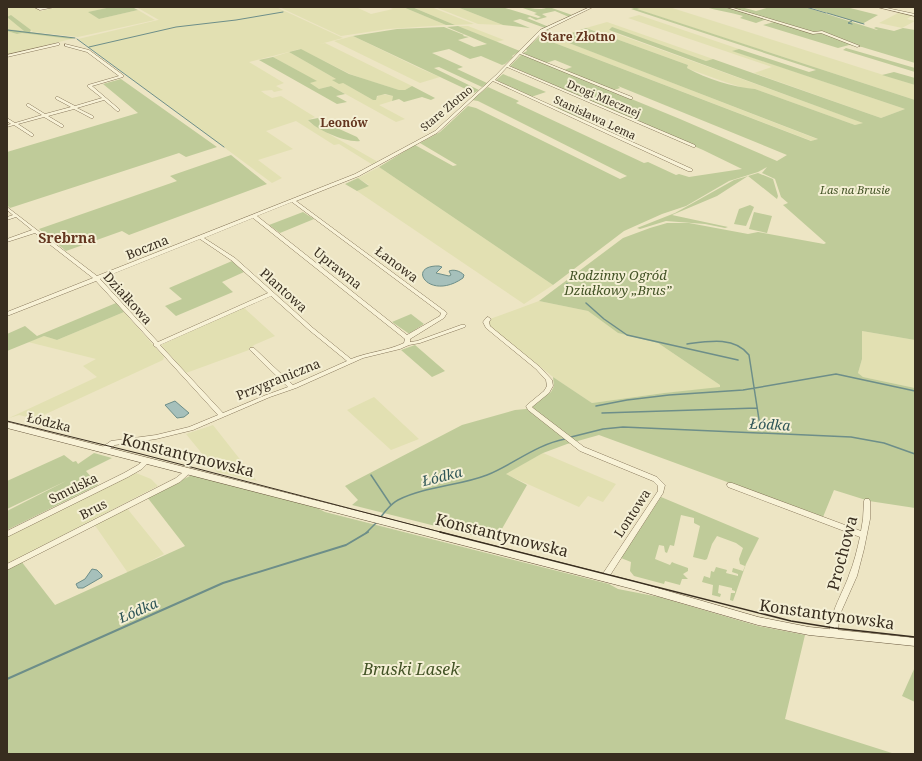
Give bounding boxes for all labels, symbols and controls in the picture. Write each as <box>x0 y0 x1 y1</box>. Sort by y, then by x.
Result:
district label: Stare Złotno <box>540 28 616 45</box>
street label: Drogi Mlecznej <box>565 76 643 120</box>
street label: Stare Złotno <box>417 82 475 134</box>
street label: Stanisława Lema <box>551 91 639 143</box>
district label: Leonów <box>320 114 369 131</box>
park label: Las na Brusie <box>819 182 890 197</box>
district label: Srebrna <box>38 228 96 247</box>
street label: Boczna <box>123 230 171 264</box>
street label: Łanowa <box>372 242 422 286</box>
street label: Uprawna <box>310 243 366 293</box>
street label: Plantowa <box>256 264 312 316</box>
park label: Rodzinny Ogród Działkowy „Brus” <box>563 266 673 299</box>
street label: Działkowa <box>100 268 156 328</box>
street label: Przygraniczna <box>233 354 323 404</box>
street label: Łódzka <box>25 408 73 436</box>
water label: Łódka <box>748 413 792 435</box>
street label: Konstantynowska <box>119 428 257 482</box>
water label: Łódka <box>419 462 465 490</box>
street label: Smulska <box>45 468 101 508</box>
street label: Lontowa <box>610 485 654 541</box>
street label: Brus <box>76 494 110 524</box>
street label: Konstantynowska <box>433 508 571 562</box>
street label: Prochowa <box>821 513 863 593</box>
water label: Łódka <box>115 593 161 627</box>
street label: Konstantynowska <box>758 594 896 634</box>
park label: Bruski Lasek <box>362 658 460 680</box>

